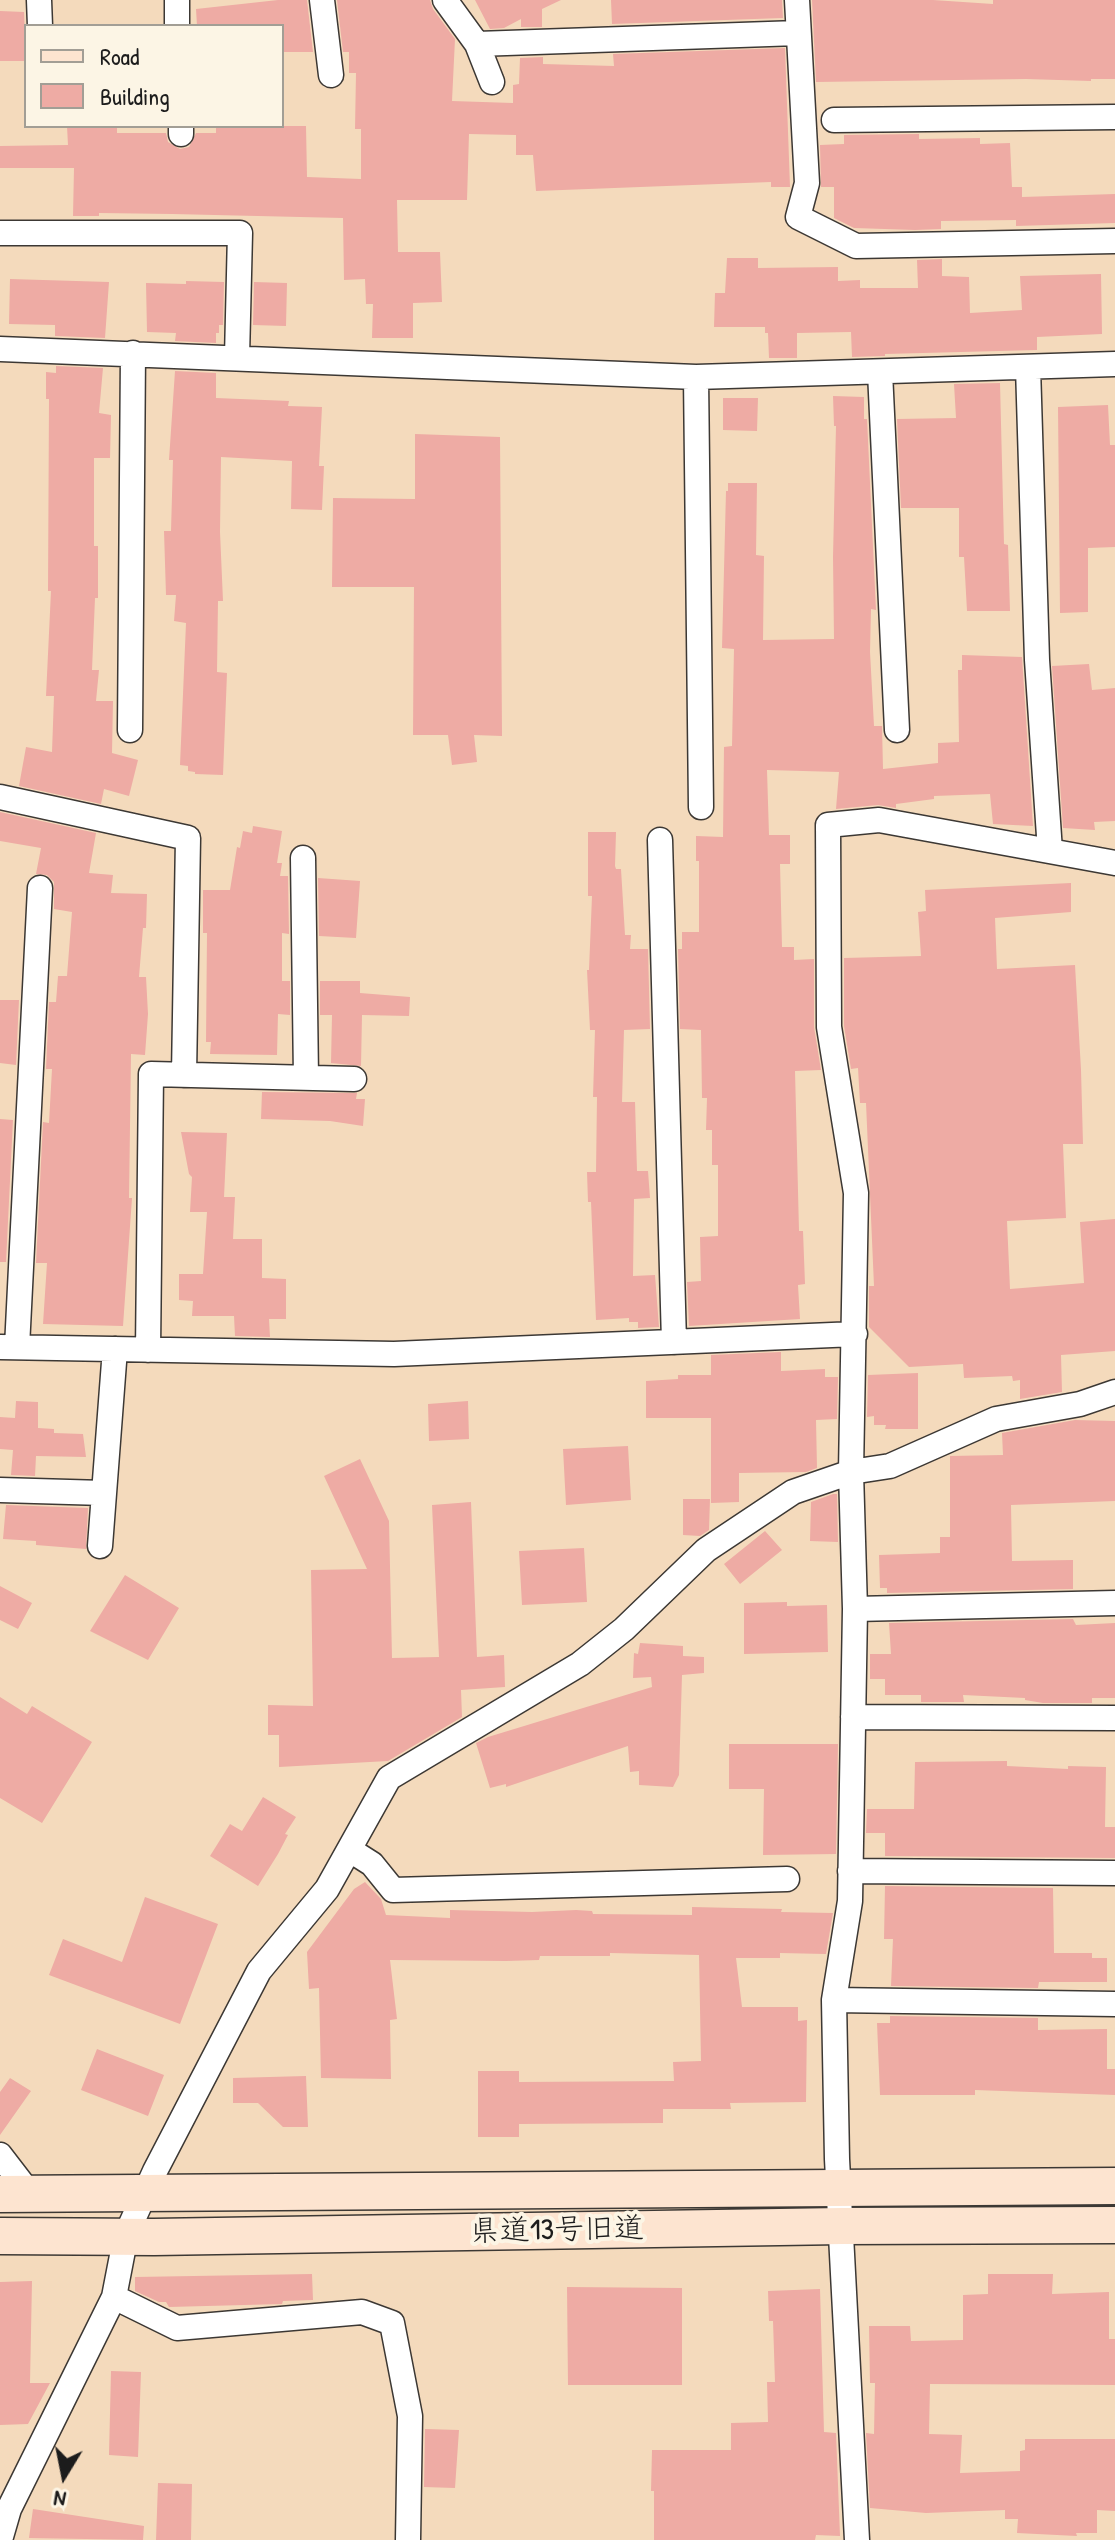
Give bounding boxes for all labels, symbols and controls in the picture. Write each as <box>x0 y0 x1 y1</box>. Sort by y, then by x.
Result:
legend <box>24 24 284 128</box>
text: Road <box>100 40 139 72</box>
text: Building <box>100 80 170 112</box>
street label: 県道13号旧道 <box>470 2211 644 2251</box>
north arrow <box>24 2436 104 2516</box>
text: N <box>51 2484 68 2515</box>

